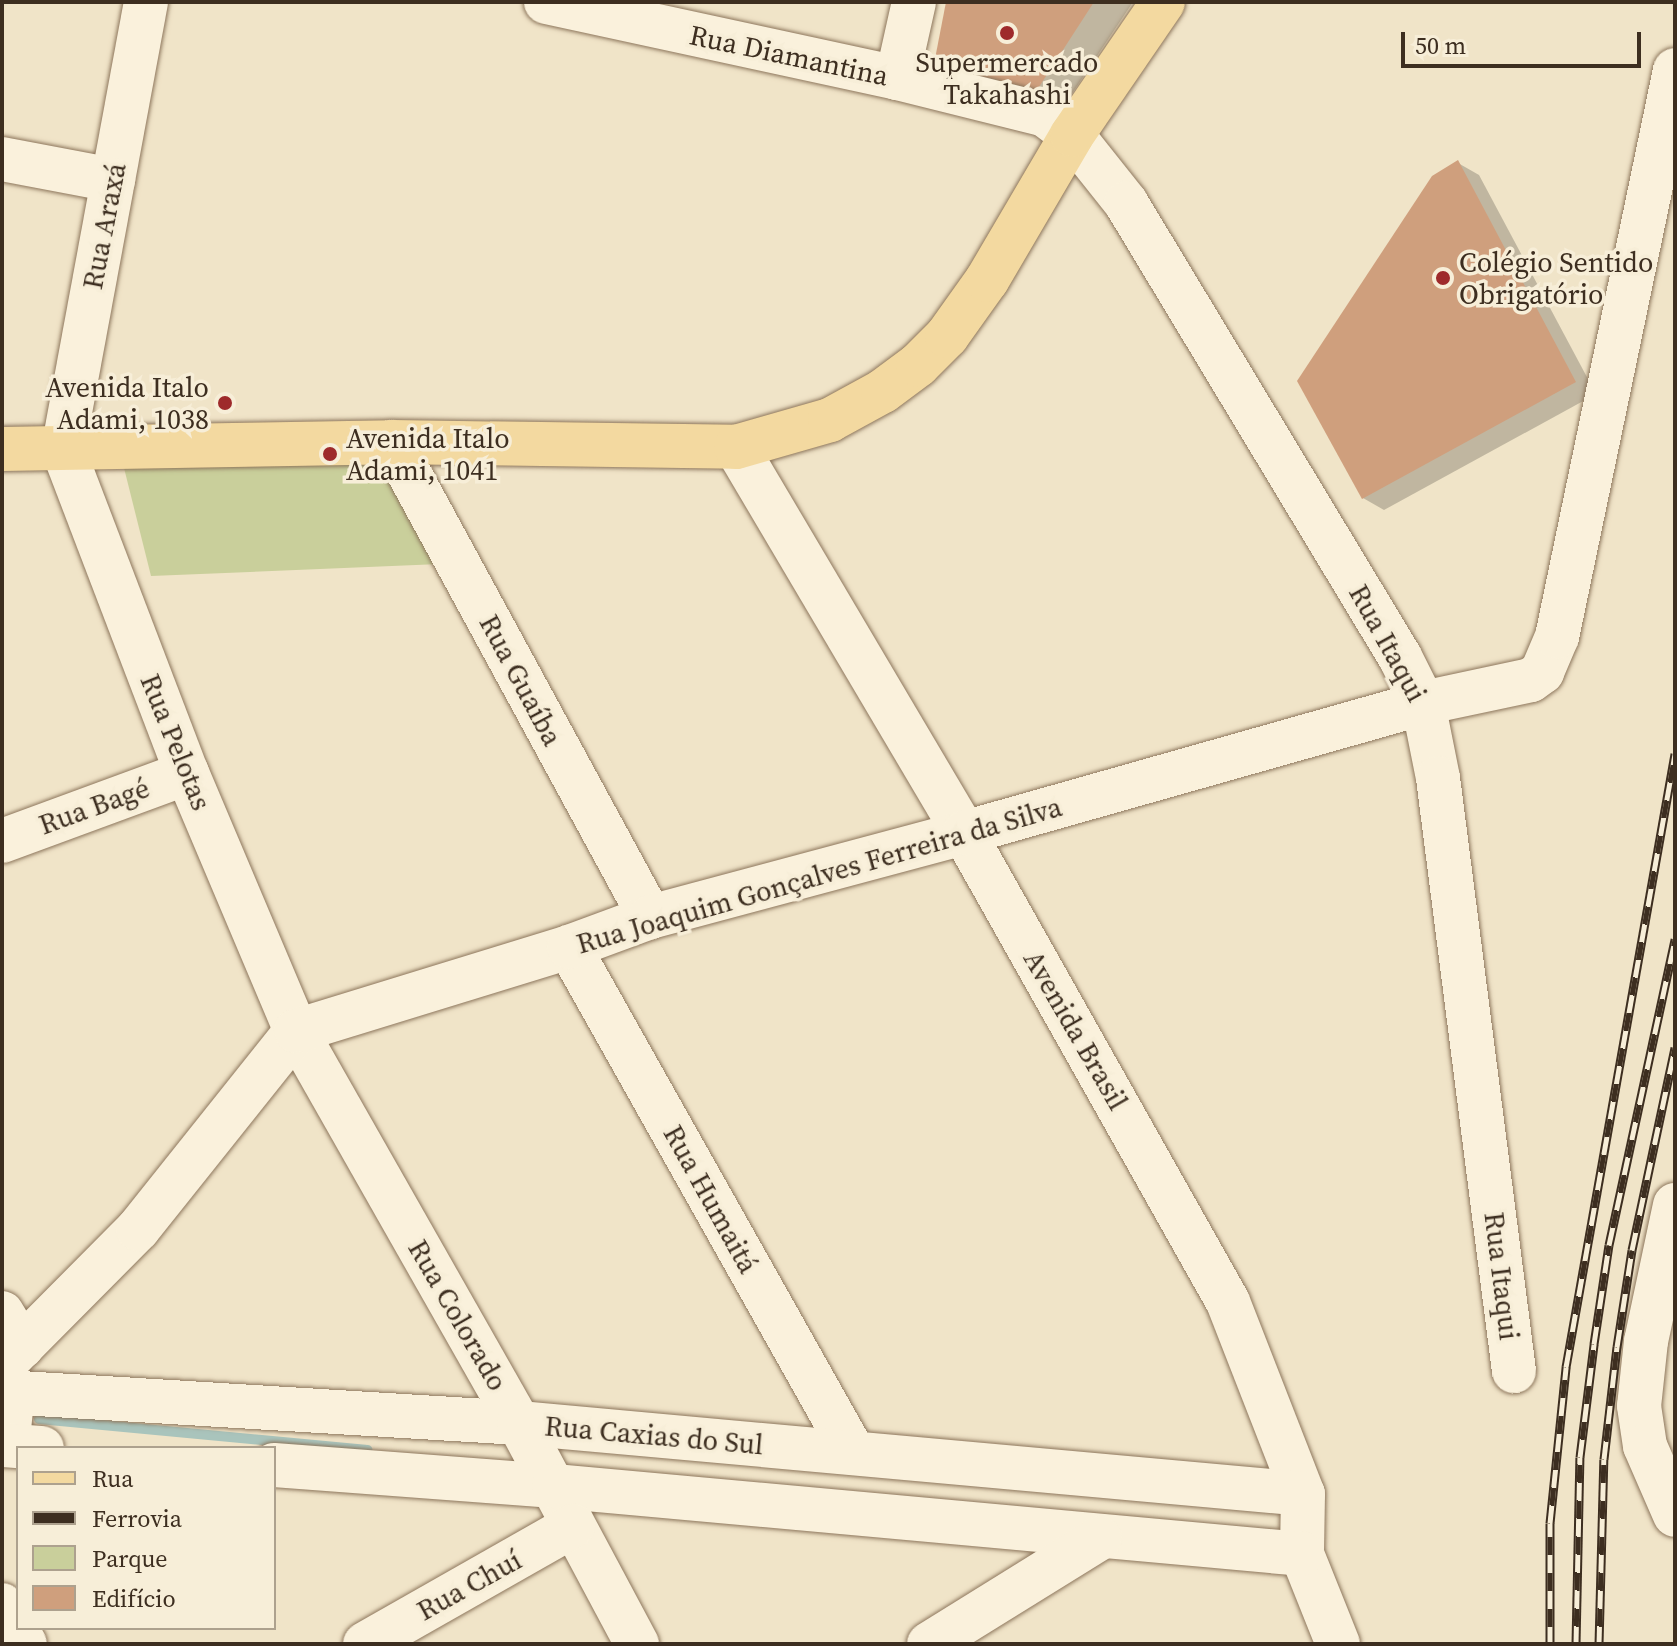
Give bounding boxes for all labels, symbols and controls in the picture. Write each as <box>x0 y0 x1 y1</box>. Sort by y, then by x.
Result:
scale bar <box>1405 16 1645 66</box>
street label: Rua Diamantina <box>687 18 891 92</box>
marker: Supermercado Takahashi <box>998 24 1016 42</box>
text: 50 m <box>1415 29 1466 62</box>
place label: Supermercado Takahashi <box>916 45 1098 111</box>
street label: Rua Araxá <box>75 160 133 292</box>
place label: Colégio Sentido Obrigatório <box>1459 245 1653 311</box>
marker: Colégio Sentido Obrigatório <box>1434 269 1452 287</box>
place label: Avenida Italo Adami, 1038 <box>45 370 209 436</box>
marker: Avenida Italo Adami, 1038 <box>216 394 234 412</box>
place label: Avenida Italo Adami, 1041 <box>346 421 510 487</box>
marker: Avenida Italo Adami, 1041 <box>321 445 339 463</box>
street label: Rua Itaqui <box>1342 579 1434 707</box>
street label: Rua Guaíba <box>472 609 570 751</box>
street label: Rua Pelotas <box>133 669 219 815</box>
street label: Rua Bagé <box>34 771 154 841</box>
street label: Rua Joaquim Gonçalves Ferreira da Silva <box>572 789 1066 961</box>
street label: Avenida Brasil <box>1017 944 1135 1116</box>
street label: Rua Humaitá <box>657 1119 765 1279</box>
street label: Rua Itaqui <box>1477 1210 1527 1342</box>
street label: Rua Colorado <box>401 1234 515 1396</box>
street label: Rua Caxias do Sul <box>543 1409 765 1461</box>
legend <box>16 1446 276 1630</box>
text: Rua <box>92 1462 134 1495</box>
text: Ferrovia <box>92 1502 182 1535</box>
text: Parque <box>92 1542 168 1575</box>
street label: Rua Chuí <box>411 1543 527 1627</box>
text: Edifício <box>92 1582 176 1615</box>

